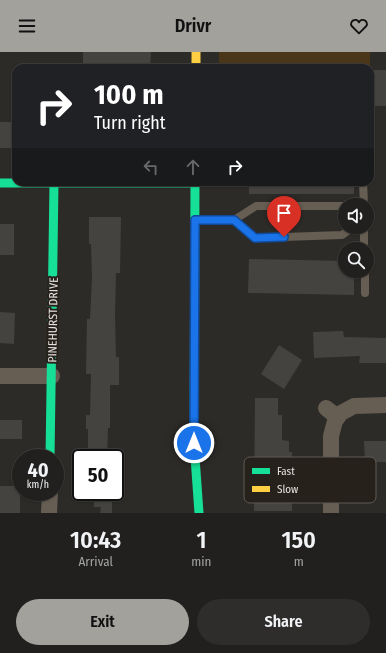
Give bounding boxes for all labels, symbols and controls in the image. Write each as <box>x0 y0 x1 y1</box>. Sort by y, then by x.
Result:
icon: menu <box>16 15 38 37</box>
text: Drivr <box>175 15 211 37</box>
icon: heart <box>348 15 370 37</box>
text: 100 m <box>94 78 164 111</box>
icon: right <box>28 80 80 132</box>
text: Turn right <box>94 112 166 134</box>
icon: left <box>140 156 162 178</box>
icon: ahead <box>182 156 204 178</box>
icon: right <box>224 156 246 178</box>
pin <box>267 196 301 237</box>
map controls <box>338 198 374 278</box>
button: sound <box>338 198 374 234</box>
icon: arrive <box>273 202 295 224</box>
button: search <box>338 242 374 278</box>
street label: PINEHURST DRIVE <box>45 277 61 363</box>
position arrow <box>173 422 215 464</box>
speed limit sign: 50 <box>72 449 124 501</box>
legend <box>244 457 376 503</box>
text: 40 <box>27 458 49 482</box>
text: Fast <box>277 465 295 478</box>
text: km/h <box>27 479 49 491</box>
text: Slow <box>277 483 298 496</box>
text: 10:43 <box>70 526 121 554</box>
text: 1 <box>196 526 206 554</box>
text: 150 <box>281 526 316 554</box>
text: Arrival <box>78 554 113 569</box>
text: min <box>191 554 211 569</box>
text: m <box>294 554 304 569</box>
button: Exit <box>16 599 189 645</box>
button: Share <box>197 599 370 645</box>

